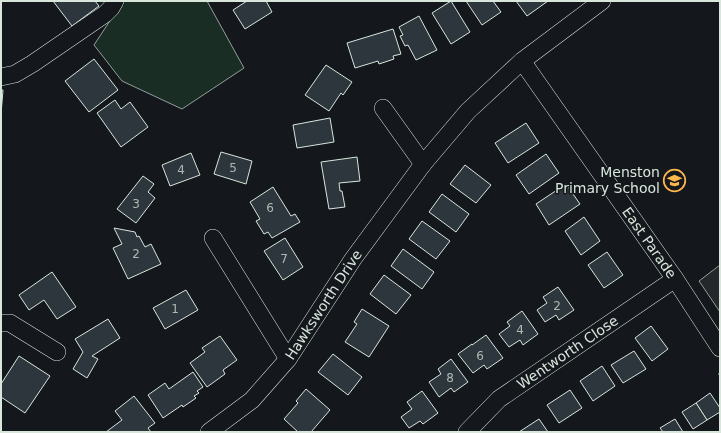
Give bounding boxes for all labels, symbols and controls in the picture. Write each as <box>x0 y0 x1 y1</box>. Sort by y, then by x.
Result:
house number: 5 <box>229 161 237 175</box>
house number: 4 <box>177 163 185 177</box>
place label: Menston Primary School <box>555 164 660 196</box>
school or university icon: Menston Primary School <box>662 167 688 193</box>
house number: 3 <box>132 197 140 211</box>
house number: 6 <box>266 201 274 215</box>
street label: East Parade <box>619 204 680 281</box>
house number: 2 <box>132 247 140 261</box>
street label: Hawksworth Drive <box>282 247 365 363</box>
house number: 7 <box>280 252 288 266</box>
house number: 2 <box>553 299 561 313</box>
house number: 1 <box>171 302 179 316</box>
street label: Wentworth Close <box>514 312 621 392</box>
house number: 4 <box>516 323 524 337</box>
house number: 6 <box>476 349 484 363</box>
house number: 8 <box>446 371 454 385</box>

